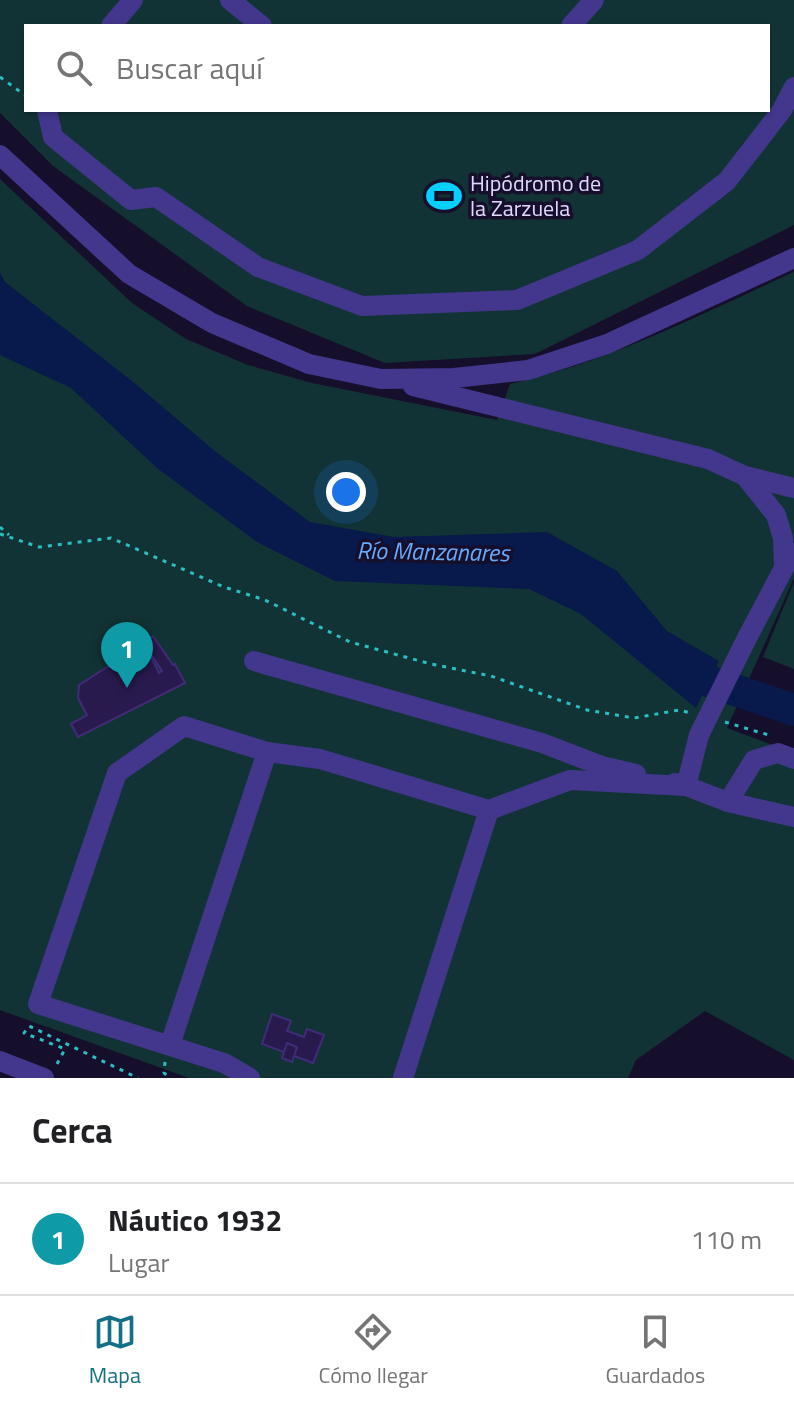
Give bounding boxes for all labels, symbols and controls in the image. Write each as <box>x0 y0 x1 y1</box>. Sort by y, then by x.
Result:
search box <box>24 24 770 112</box>
text: Buscar aquí <box>116 45 263 91</box>
icon: search <box>52 46 96 90</box>
place label: Hipódromo de la Zarzuela <box>470 166 601 225</box>
sports icon: Hipódromo de la Zarzuela <box>425 177 463 215</box>
your location <box>326 472 366 512</box>
water label: Río Manzanares <box>356 532 511 570</box>
pin: 1 <box>101 622 153 688</box>
text: Cerca <box>32 1104 113 1156</box>
text: Náutico 1932 <box>108 1197 282 1243</box>
text: 1 <box>51 1220 65 1259</box>
text: 110 m <box>691 1220 762 1259</box>
text: Lugar <box>108 1243 170 1282</box>
tab: Mapa <box>89 1310 141 1392</box>
tab: Cómo llegar <box>318 1310 428 1392</box>
tab: Guardados <box>605 1310 705 1392</box>

